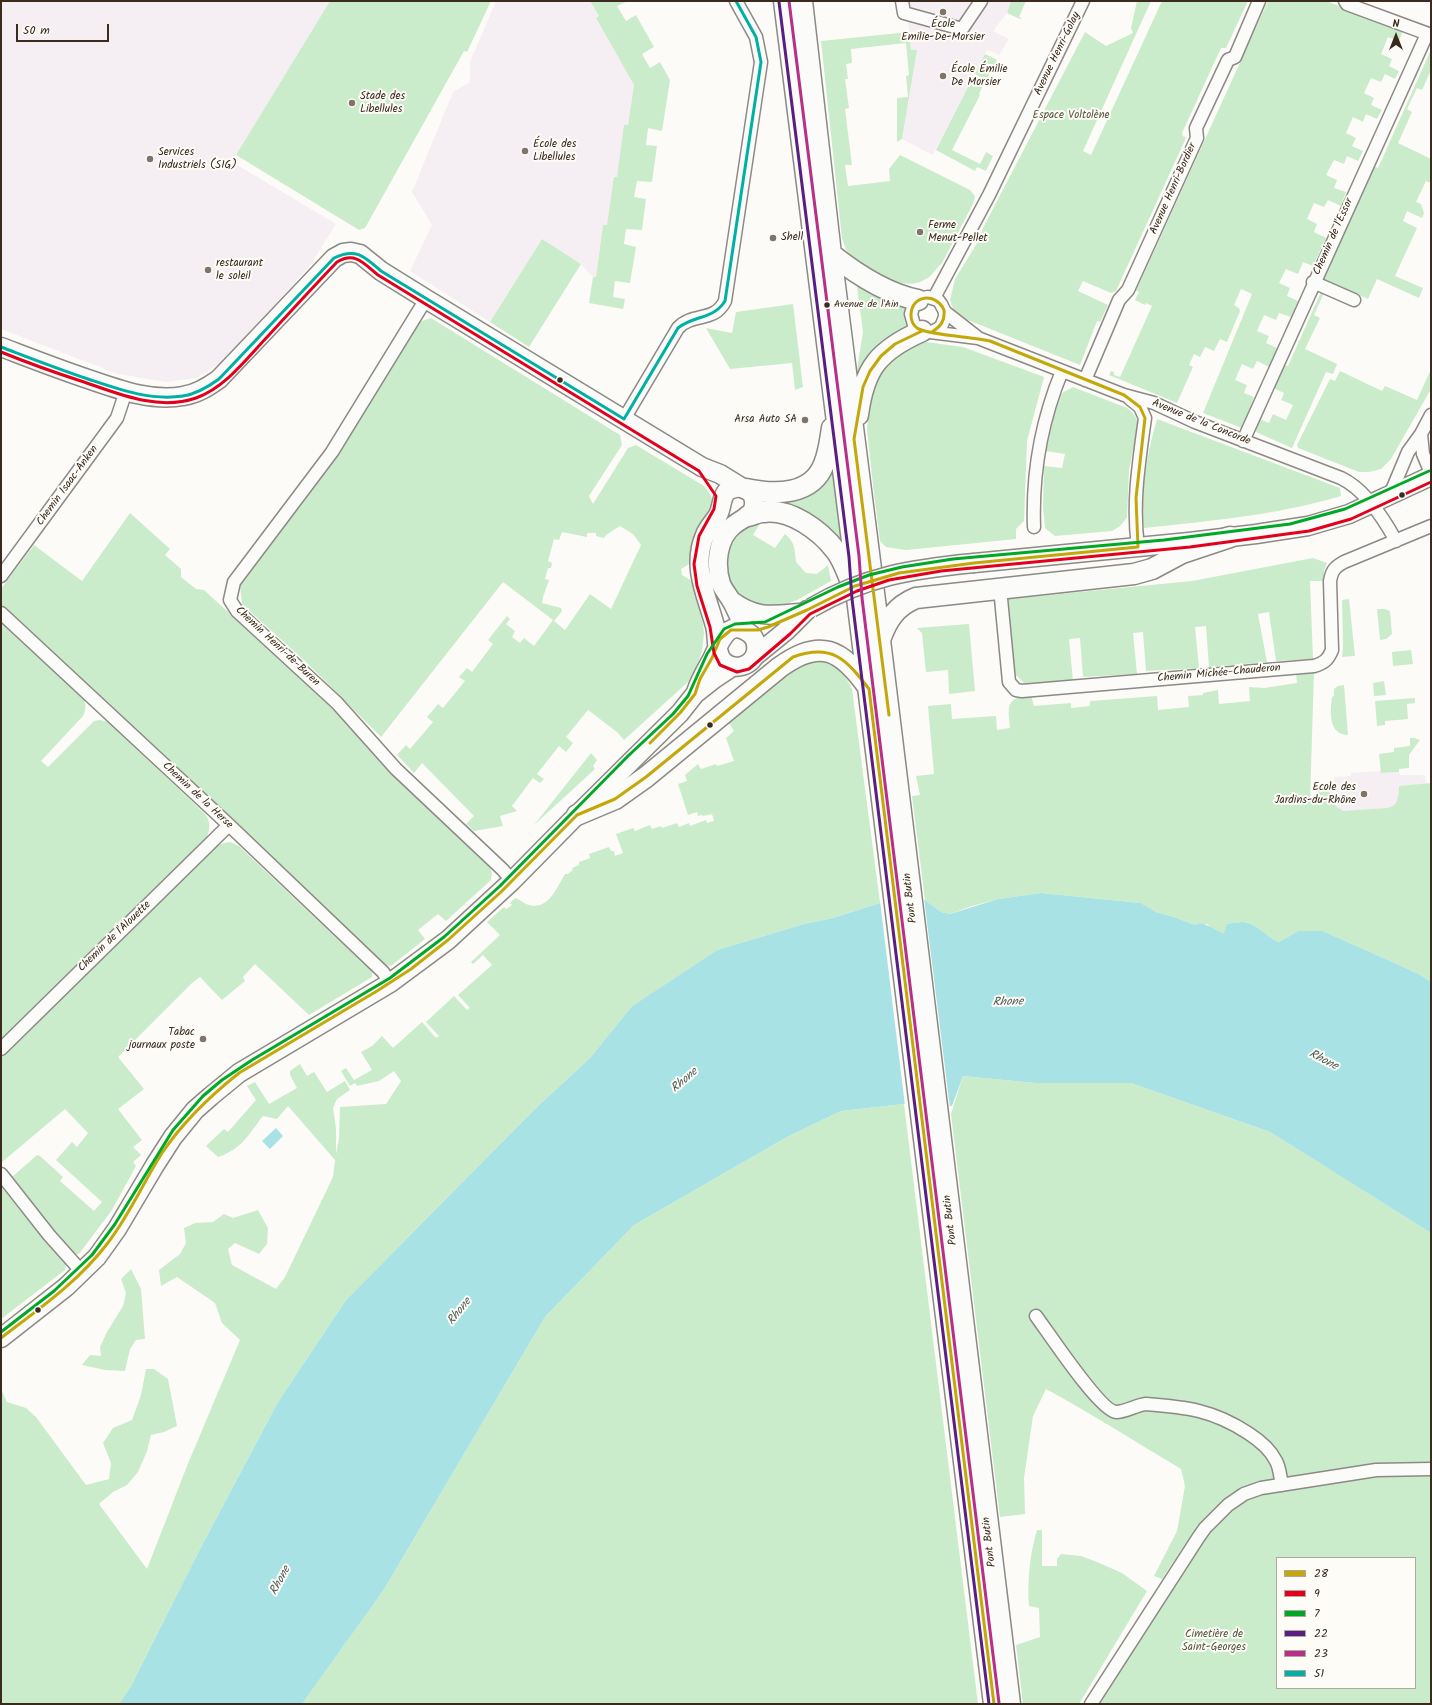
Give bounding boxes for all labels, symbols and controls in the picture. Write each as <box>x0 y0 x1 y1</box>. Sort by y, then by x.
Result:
marker: École Emilie-De-Morsier <box>938 7 948 17</box>
street label: Avenue Henri-Golay <box>1032 10 1084 98</box>
text: N <box>1393 15 1399 33</box>
scale bar <box>18 16 111 42</box>
north arrow <box>1376 16 1416 56</box>
place label: École Emilie-De-Morsier <box>901 18 985 44</box>
text: 50 m <box>23 21 50 40</box>
place label: École Émilie De Morsier <box>951 63 1007 89</box>
marker: École Émilie De Morsier <box>938 71 948 81</box>
place label: Stade des Libellules <box>360 90 405 116</box>
marker: Stade des Libellules <box>347 98 357 108</box>
park label: Espace Voltolène <box>1033 109 1109 123</box>
place label: École des Libellules <box>533 138 576 164</box>
street label: Avenue Henri-Bordier <box>1148 141 1200 237</box>
place label: Services Industriels (SIG) <box>158 146 237 172</box>
marker: École des Libellules <box>520 146 530 156</box>
marker: Services Industriels (SIG) <box>145 154 155 164</box>
street label: Chemin de l'Essor <box>1311 197 1357 277</box>
place label: Ferme Menut-Pellet <box>928 219 988 245</box>
marker: Ferme Menut-Pellet <box>915 227 925 237</box>
place label: Shell <box>781 231 803 245</box>
marker: Shell <box>768 233 778 243</box>
place label: restaurant le soleil <box>216 257 263 283</box>
marker: restaurant le soleil <box>203 265 213 275</box>
place label: Avenue de l'Ain <box>834 299 899 311</box>
marker: Avenue de l'Ain <box>822 300 832 310</box>
unlabelled marker <box>555 375 565 385</box>
street label: Avenue de la Concorde <box>1150 397 1252 449</box>
place label: Arsa Auto SA <box>734 413 797 427</box>
marker: Arsa Auto SA <box>800 415 810 425</box>
street label: Chemin Isaac-Anken <box>34 443 102 529</box>
unlabelled marker <box>1397 490 1407 500</box>
street label: Chemin Henri-de-Buren <box>232 604 322 690</box>
street label: Chemin Michée-Chauderon <box>1157 662 1281 686</box>
unlabelled marker <box>705 720 715 730</box>
street label: Chemin de la Herse <box>159 760 235 832</box>
place label: Ecole des Jardins-du-Rhône <box>1274 781 1356 807</box>
marker: Ecole des Jardins-du-Rhône <box>1359 789 1369 799</box>
street label: Pont Butin <box>901 872 921 924</box>
street label: Chemin de l'Alouette <box>76 899 154 975</box>
water label: Rhone <box>992 995 1024 1011</box>
place label: Tabac journaux poste <box>129 1026 195 1052</box>
marker: Tabac journaux poste <box>198 1034 208 1044</box>
water label: Rhone <box>1306 1048 1340 1074</box>
water label: Rhone <box>669 1066 701 1096</box>
street label: Pont Butin <box>941 1194 961 1246</box>
water label: Rhone <box>445 1296 475 1328</box>
unlabelled marker <box>33 1305 43 1315</box>
street label: Pont Butin <box>980 1516 1000 1568</box>
legend <box>1276 1557 1416 1689</box>
water label: Rhone <box>267 1564 295 1598</box>
text: 28 <box>1314 1564 1328 1583</box>
text: 9 <box>1314 1584 1320 1603</box>
text: 7 <box>1314 1604 1320 1623</box>
text: 22 <box>1314 1624 1328 1643</box>
park label: Cimetière de Saint-Georges <box>1182 1628 1246 1654</box>
text: 23 <box>1314 1644 1328 1663</box>
text: 51 <box>1314 1664 1324 1683</box>

